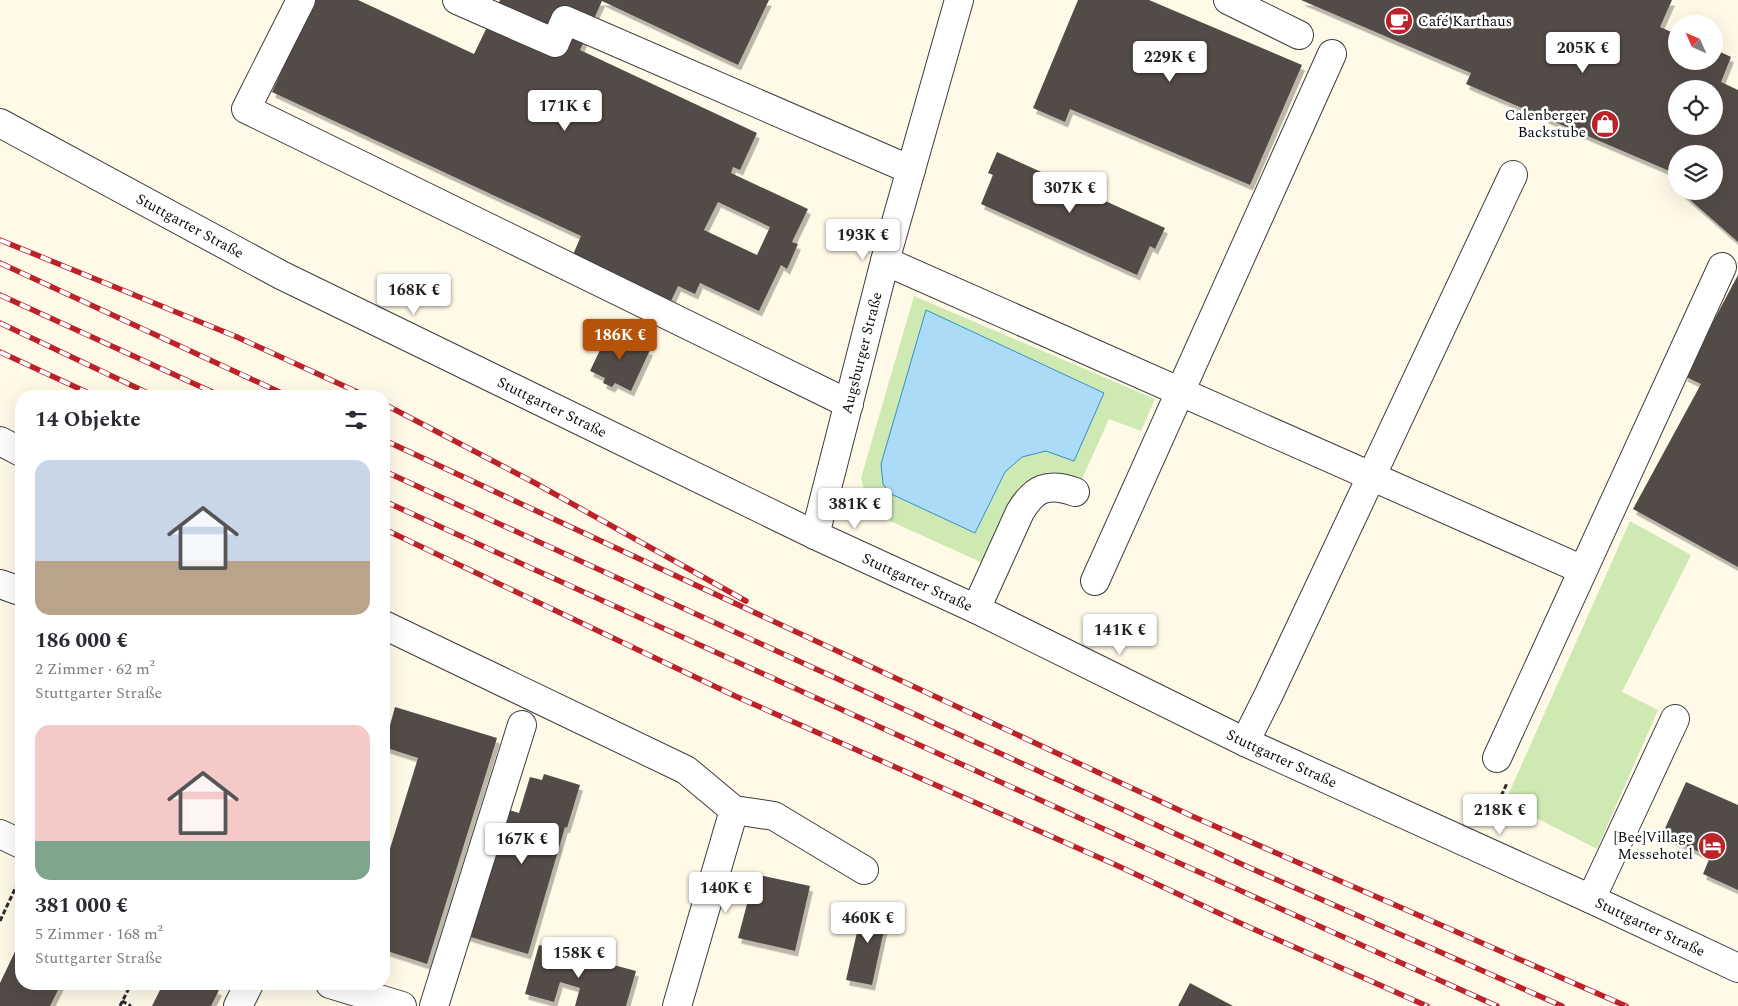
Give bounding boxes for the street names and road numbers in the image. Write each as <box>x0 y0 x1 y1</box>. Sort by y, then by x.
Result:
street label: Stuttgarter Straße <box>132 187 248 264</box>
street label: Augsburger Straße <box>835 289 888 416</box>
street label: Stuttgarter Straße <box>493 370 611 443</box>
street label: Stuttgarter Straße <box>858 547 976 617</box>
street label: Stuttgarter Straße <box>1222 723 1341 794</box>
street label: Stuttgarter Straße <box>1591 891 1709 963</box>

